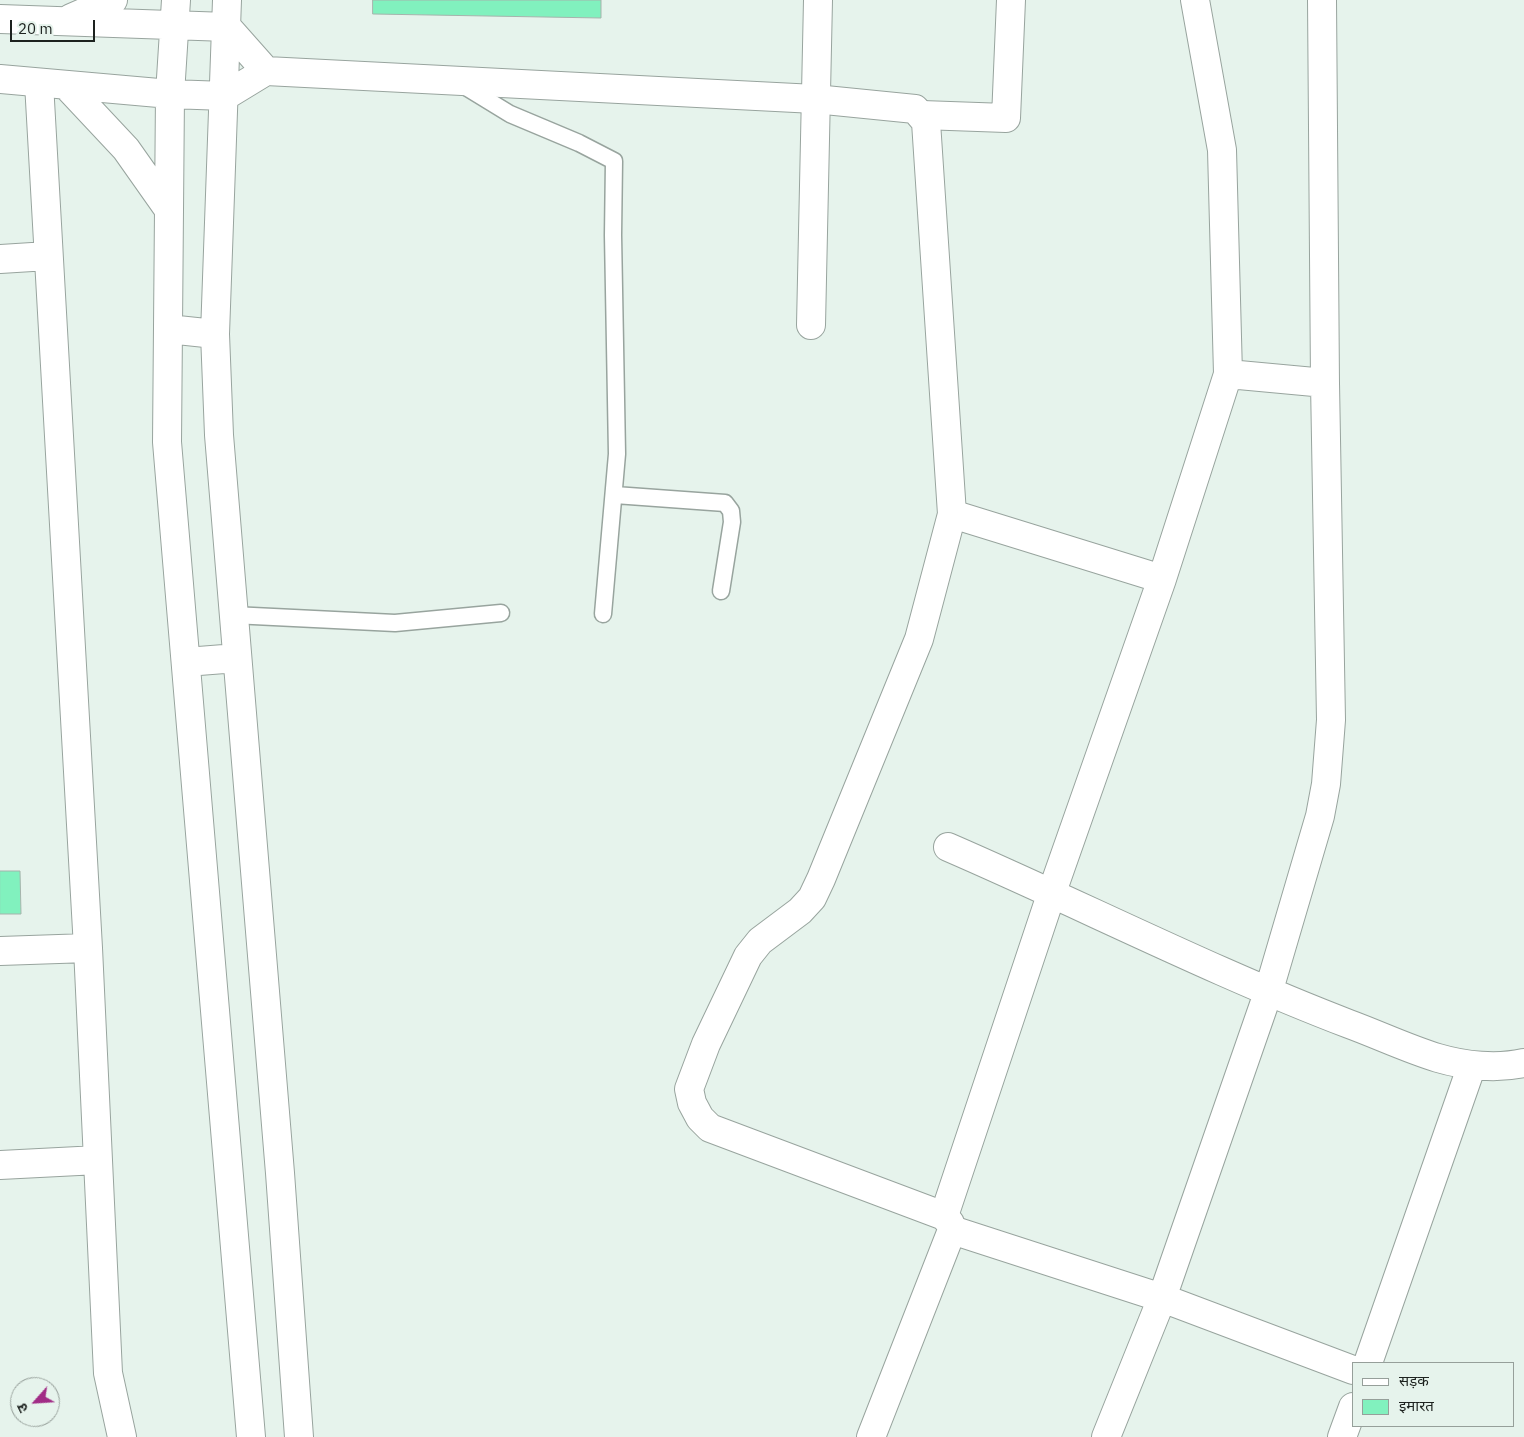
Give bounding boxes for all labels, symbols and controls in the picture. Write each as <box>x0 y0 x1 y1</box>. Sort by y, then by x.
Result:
scale bar <box>12 10 98 42</box>
text: 20 m <box>18 19 53 38</box>
legend <box>1352 1362 1514 1427</box>
text: सड़क <box>1399 1371 1429 1390</box>
north arrow <box>10 1377 60 1427</box>
text: इमारत <box>1399 1396 1434 1415</box>
text: उ <box>13 1401 32 1416</box>

